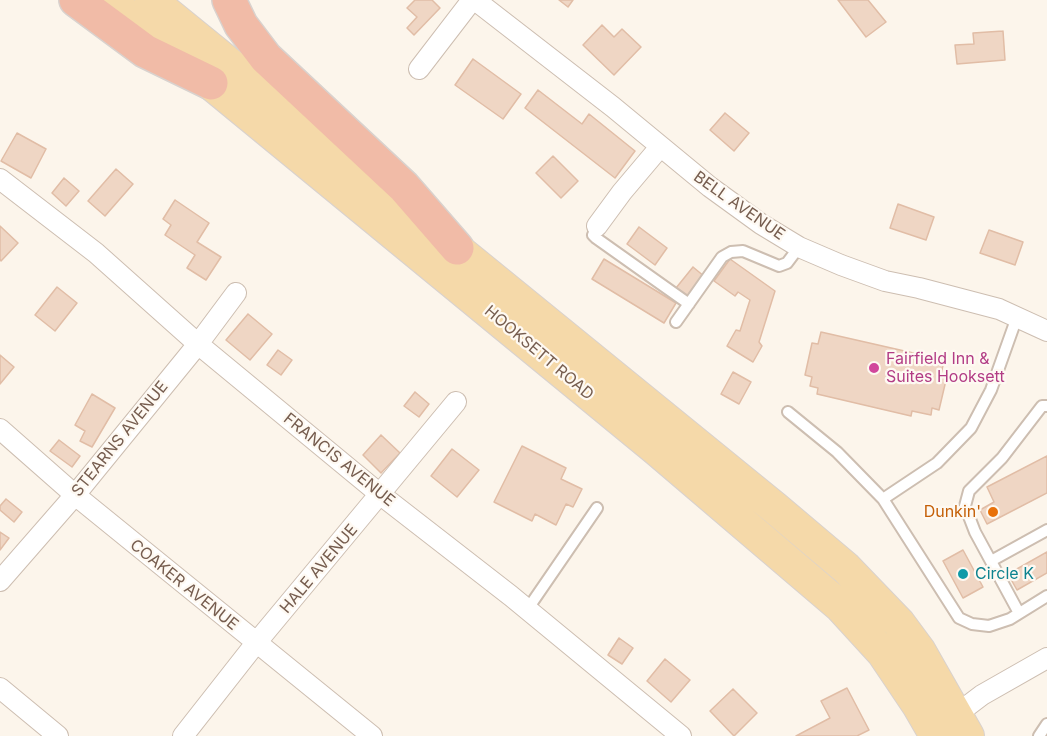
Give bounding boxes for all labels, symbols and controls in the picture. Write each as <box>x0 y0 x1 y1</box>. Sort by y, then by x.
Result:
street label: BELL AVENUE <box>690 167 788 245</box>
street label: HOOKSETT ROAD <box>481 302 597 404</box>
place label: Fairfield Inn & Suites Hooksett <box>886 349 1005 387</box>
marker: Fairfield Inn & Suites Hooksett <box>867 361 881 375</box>
street label: STEARNS AVENUE <box>68 378 172 500</box>
street label: FRANCIS AVENUE <box>279 409 399 511</box>
place label: Dunkin' <box>924 502 981 522</box>
marker: Dunkin' <box>986 505 1000 519</box>
street label: HALE AVENUE <box>276 521 362 617</box>
street label: COAKER AVENUE <box>126 535 242 635</box>
place label: Circle K <box>975 564 1034 584</box>
marker: Circle K <box>956 567 970 581</box>

